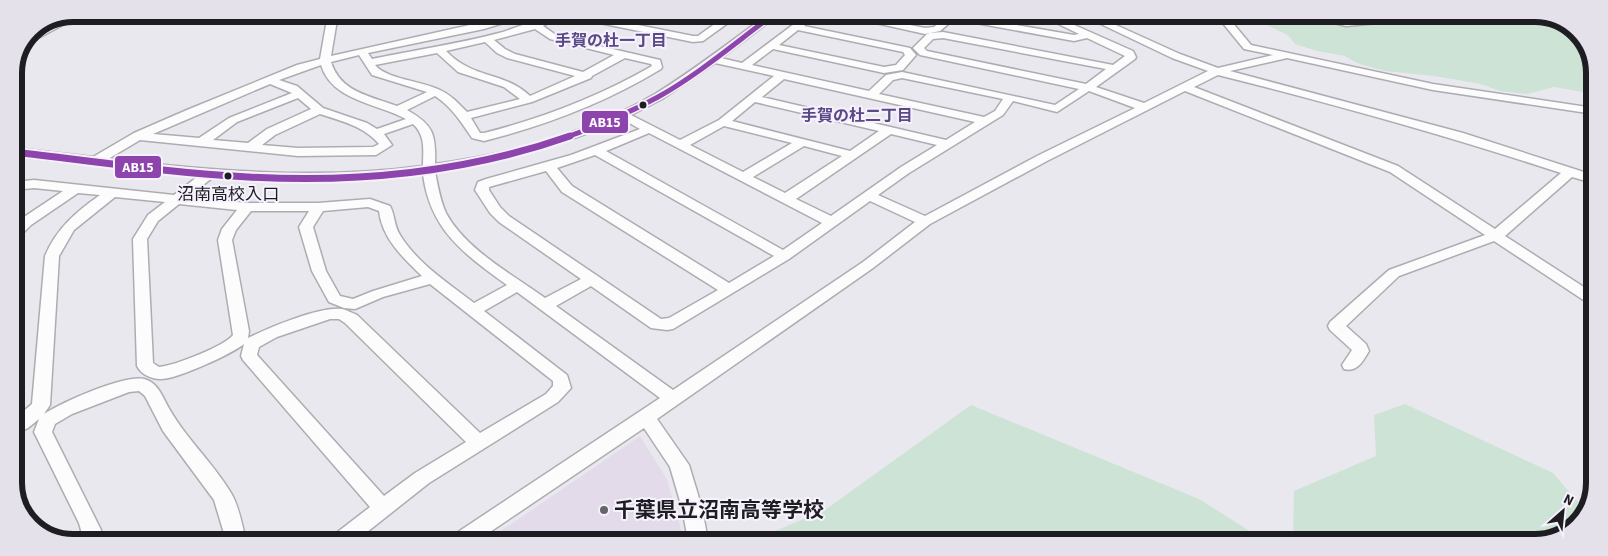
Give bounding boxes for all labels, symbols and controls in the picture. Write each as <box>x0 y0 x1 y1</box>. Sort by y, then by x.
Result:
district label: 手賀の杜一丁目 <box>555 30 667 52</box>
unlabelled marker <box>638 100 648 110</box>
district label: 手賀の杜二丁目 <box>801 105 913 127</box>
line badge: AB15 <box>581 110 629 134</box>
text: AB15 <box>588 113 621 133</box>
line badge: AB15 <box>114 155 162 179</box>
text: AB15 <box>121 158 154 178</box>
marker: 沼南高校入口 <box>223 171 233 181</box>
place label: 沼南高校入口 <box>177 183 279 207</box>
north arrow <box>1538 486 1588 536</box>
text: N <box>1560 489 1577 511</box>
place label: 千葉県立沼南高等学校 <box>614 495 824 525</box>
marker: 千葉県立沼南高等学校 <box>598 504 610 516</box>

